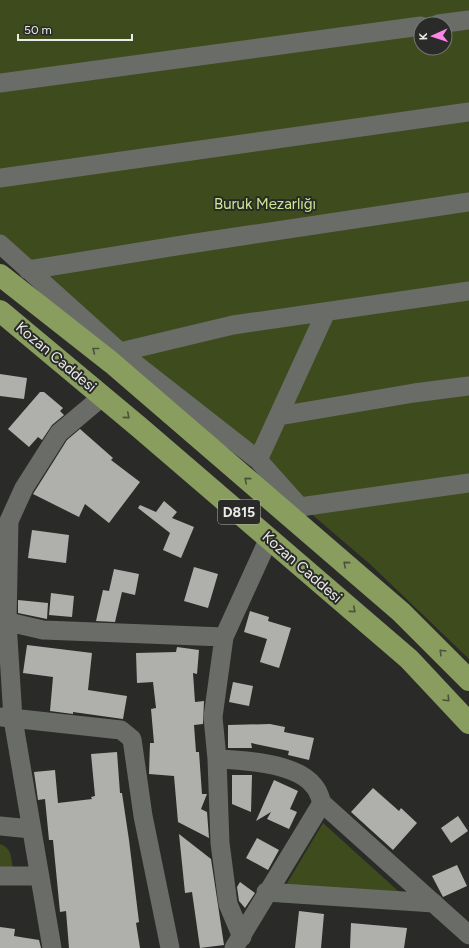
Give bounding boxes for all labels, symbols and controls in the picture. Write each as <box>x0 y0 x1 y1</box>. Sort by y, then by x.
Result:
scale bar <box>18 16 132 42</box>
north arrow <box>413 16 453 56</box>
text: 50 m <box>24 23 52 37</box>
text: K <box>417 32 430 40</box>
park label: Buruk Mezarlığı <box>214 195 316 213</box>
street label: Kozan Caddesi <box>12 318 100 396</box>
one-way arrow <box>93 348 100 355</box>
one-way arrow <box>122 412 129 419</box>
one-way arrow <box>245 477 252 484</box>
road number: D815 <box>218 500 260 524</box>
street label: Kozan Caddesi <box>259 528 345 606</box>
one-way arrow <box>343 562 351 569</box>
one-way arrow <box>348 606 355 613</box>
one-way arrow <box>439 650 446 657</box>
one-way arrow <box>442 695 449 702</box>

